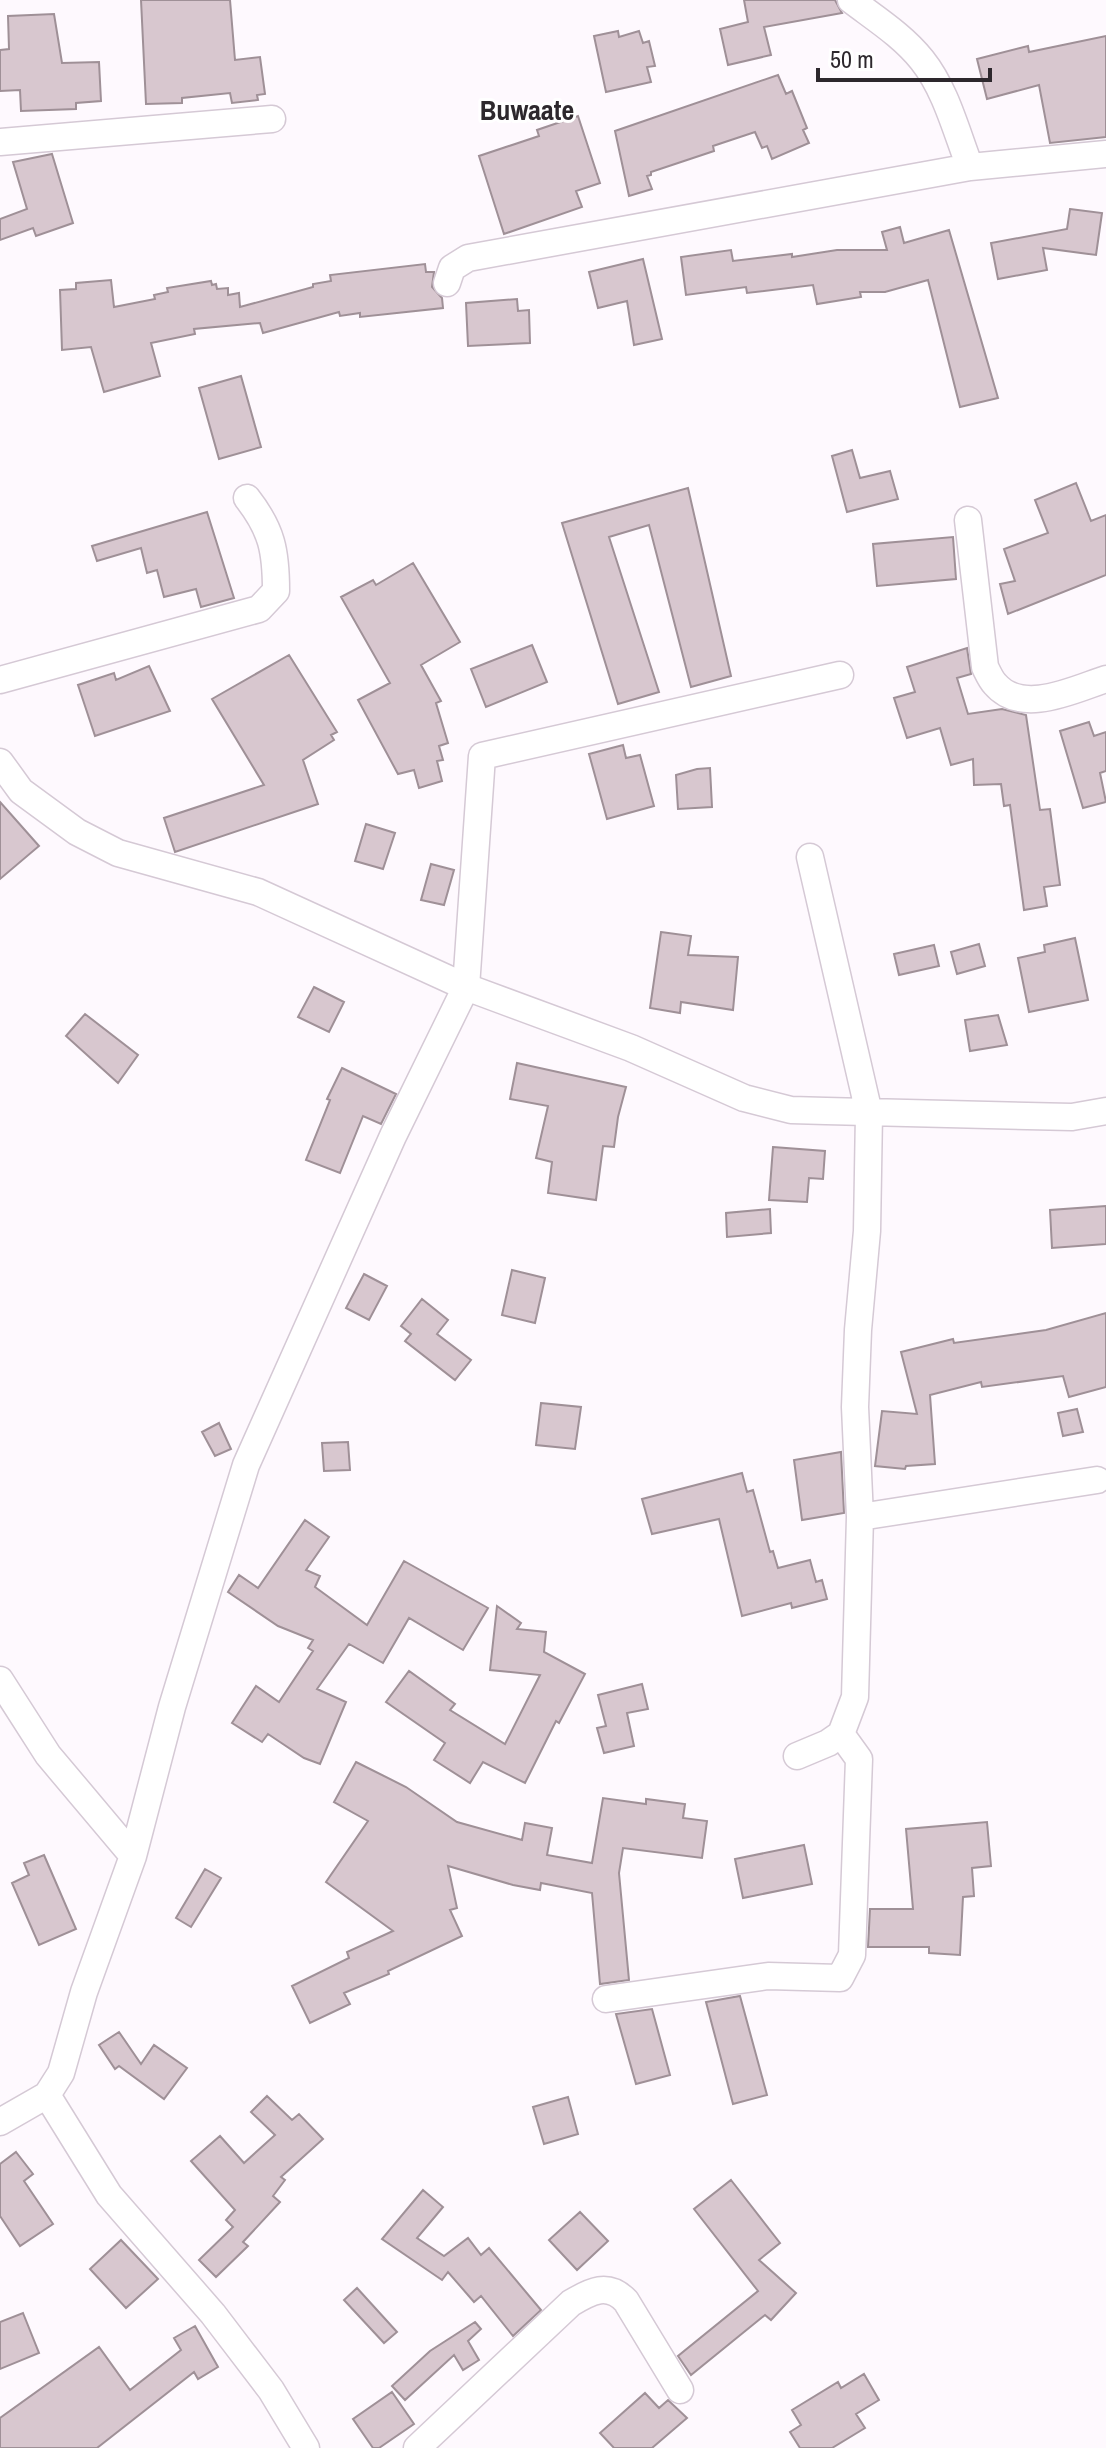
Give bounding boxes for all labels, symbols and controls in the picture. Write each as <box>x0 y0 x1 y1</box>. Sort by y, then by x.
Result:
scale bar <box>818 32 990 82</box>
text: 50 m <box>830 43 874 75</box>
district label: Buwaate <box>480 91 574 129</box>

